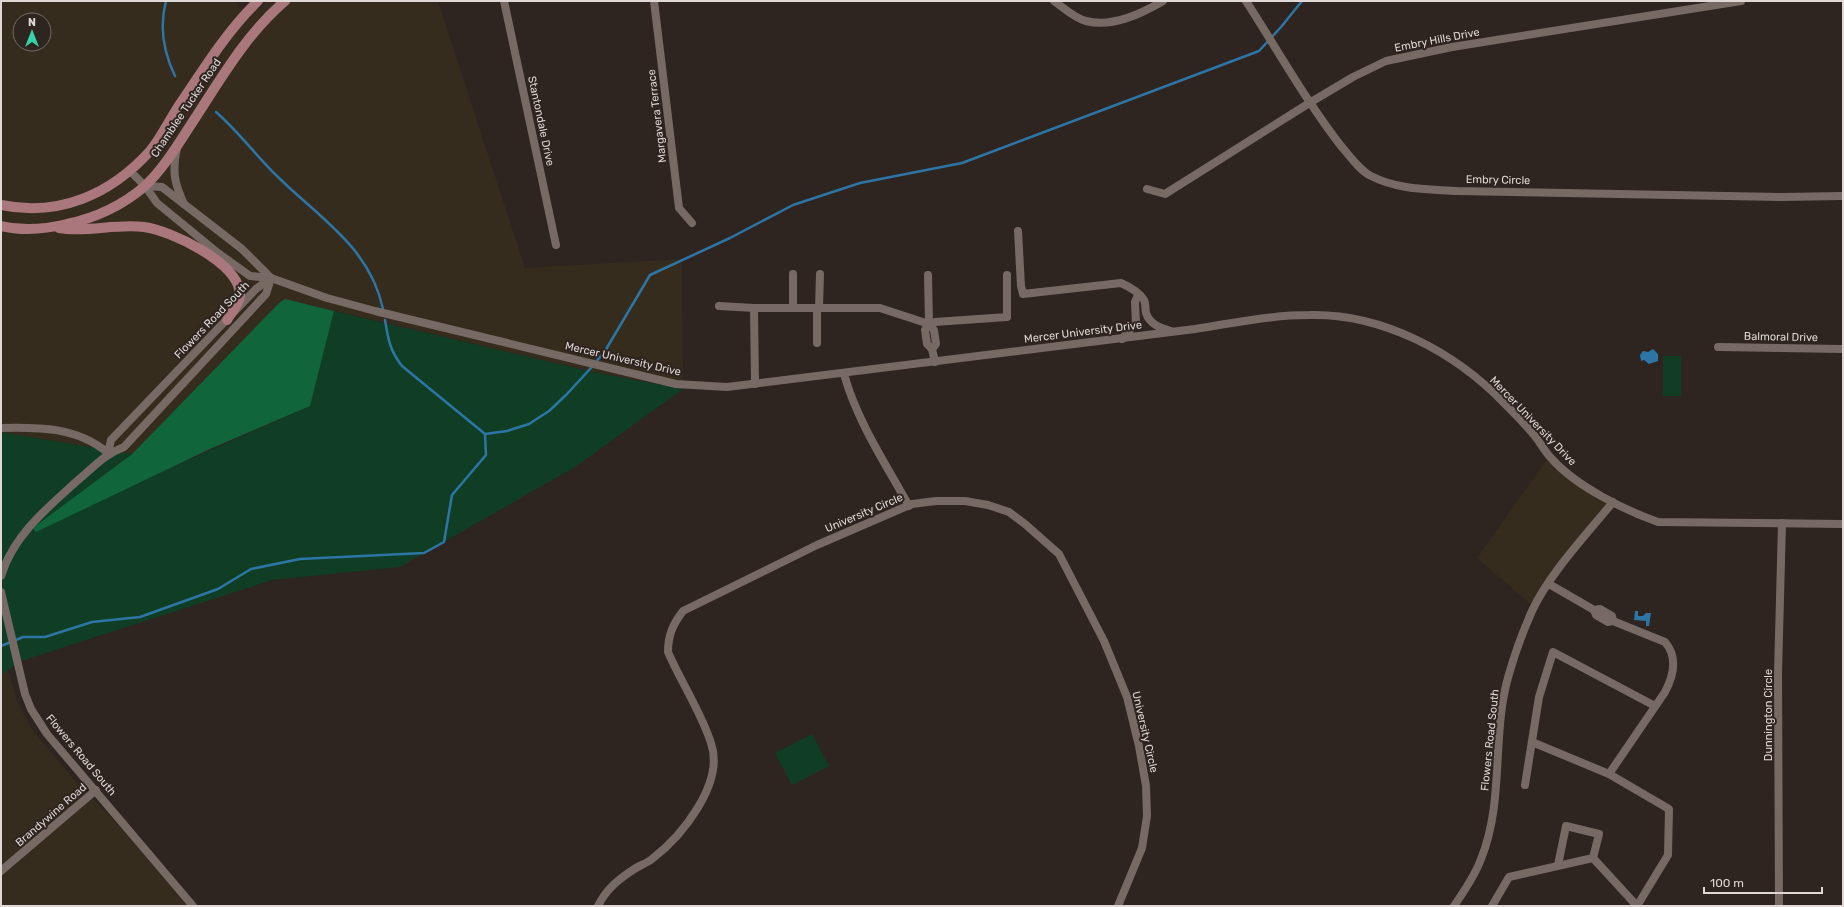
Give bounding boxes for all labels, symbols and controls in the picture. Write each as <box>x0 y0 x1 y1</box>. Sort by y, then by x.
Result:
north arrow <box>12 12 52 52</box>
text: N <box>28 16 36 29</box>
street label: Embry Hills Drive <box>1393 25 1481 55</box>
street label: Chamblee Tucker Road <box>148 56 224 160</box>
street label: Margavera Terrace <box>645 69 669 163</box>
street label: Stantondale Drive <box>525 75 557 167</box>
street label: Embry Circle <box>1466 173 1530 187</box>
street label: Flowers Road South <box>172 279 252 361</box>
street label: Mercer University Drive <box>1023 318 1143 346</box>
street label: Balmoral Drive <box>1744 330 1818 344</box>
street label: Mercer University Drive <box>564 339 682 379</box>
street label: Mercer University Drive <box>1487 374 1579 468</box>
street label: University Circle <box>823 491 905 535</box>
street label: Dunnington Circle <box>1762 669 1775 761</box>
street label: Flowers Road South <box>1478 689 1502 791</box>
street label: University Circle <box>1129 690 1161 774</box>
street label: Flowers Road South <box>43 712 119 798</box>
street label: Brandywine Road <box>13 781 89 849</box>
scale bar <box>1704 869 1822 895</box>
text: 100 m <box>1710 876 1744 890</box>

